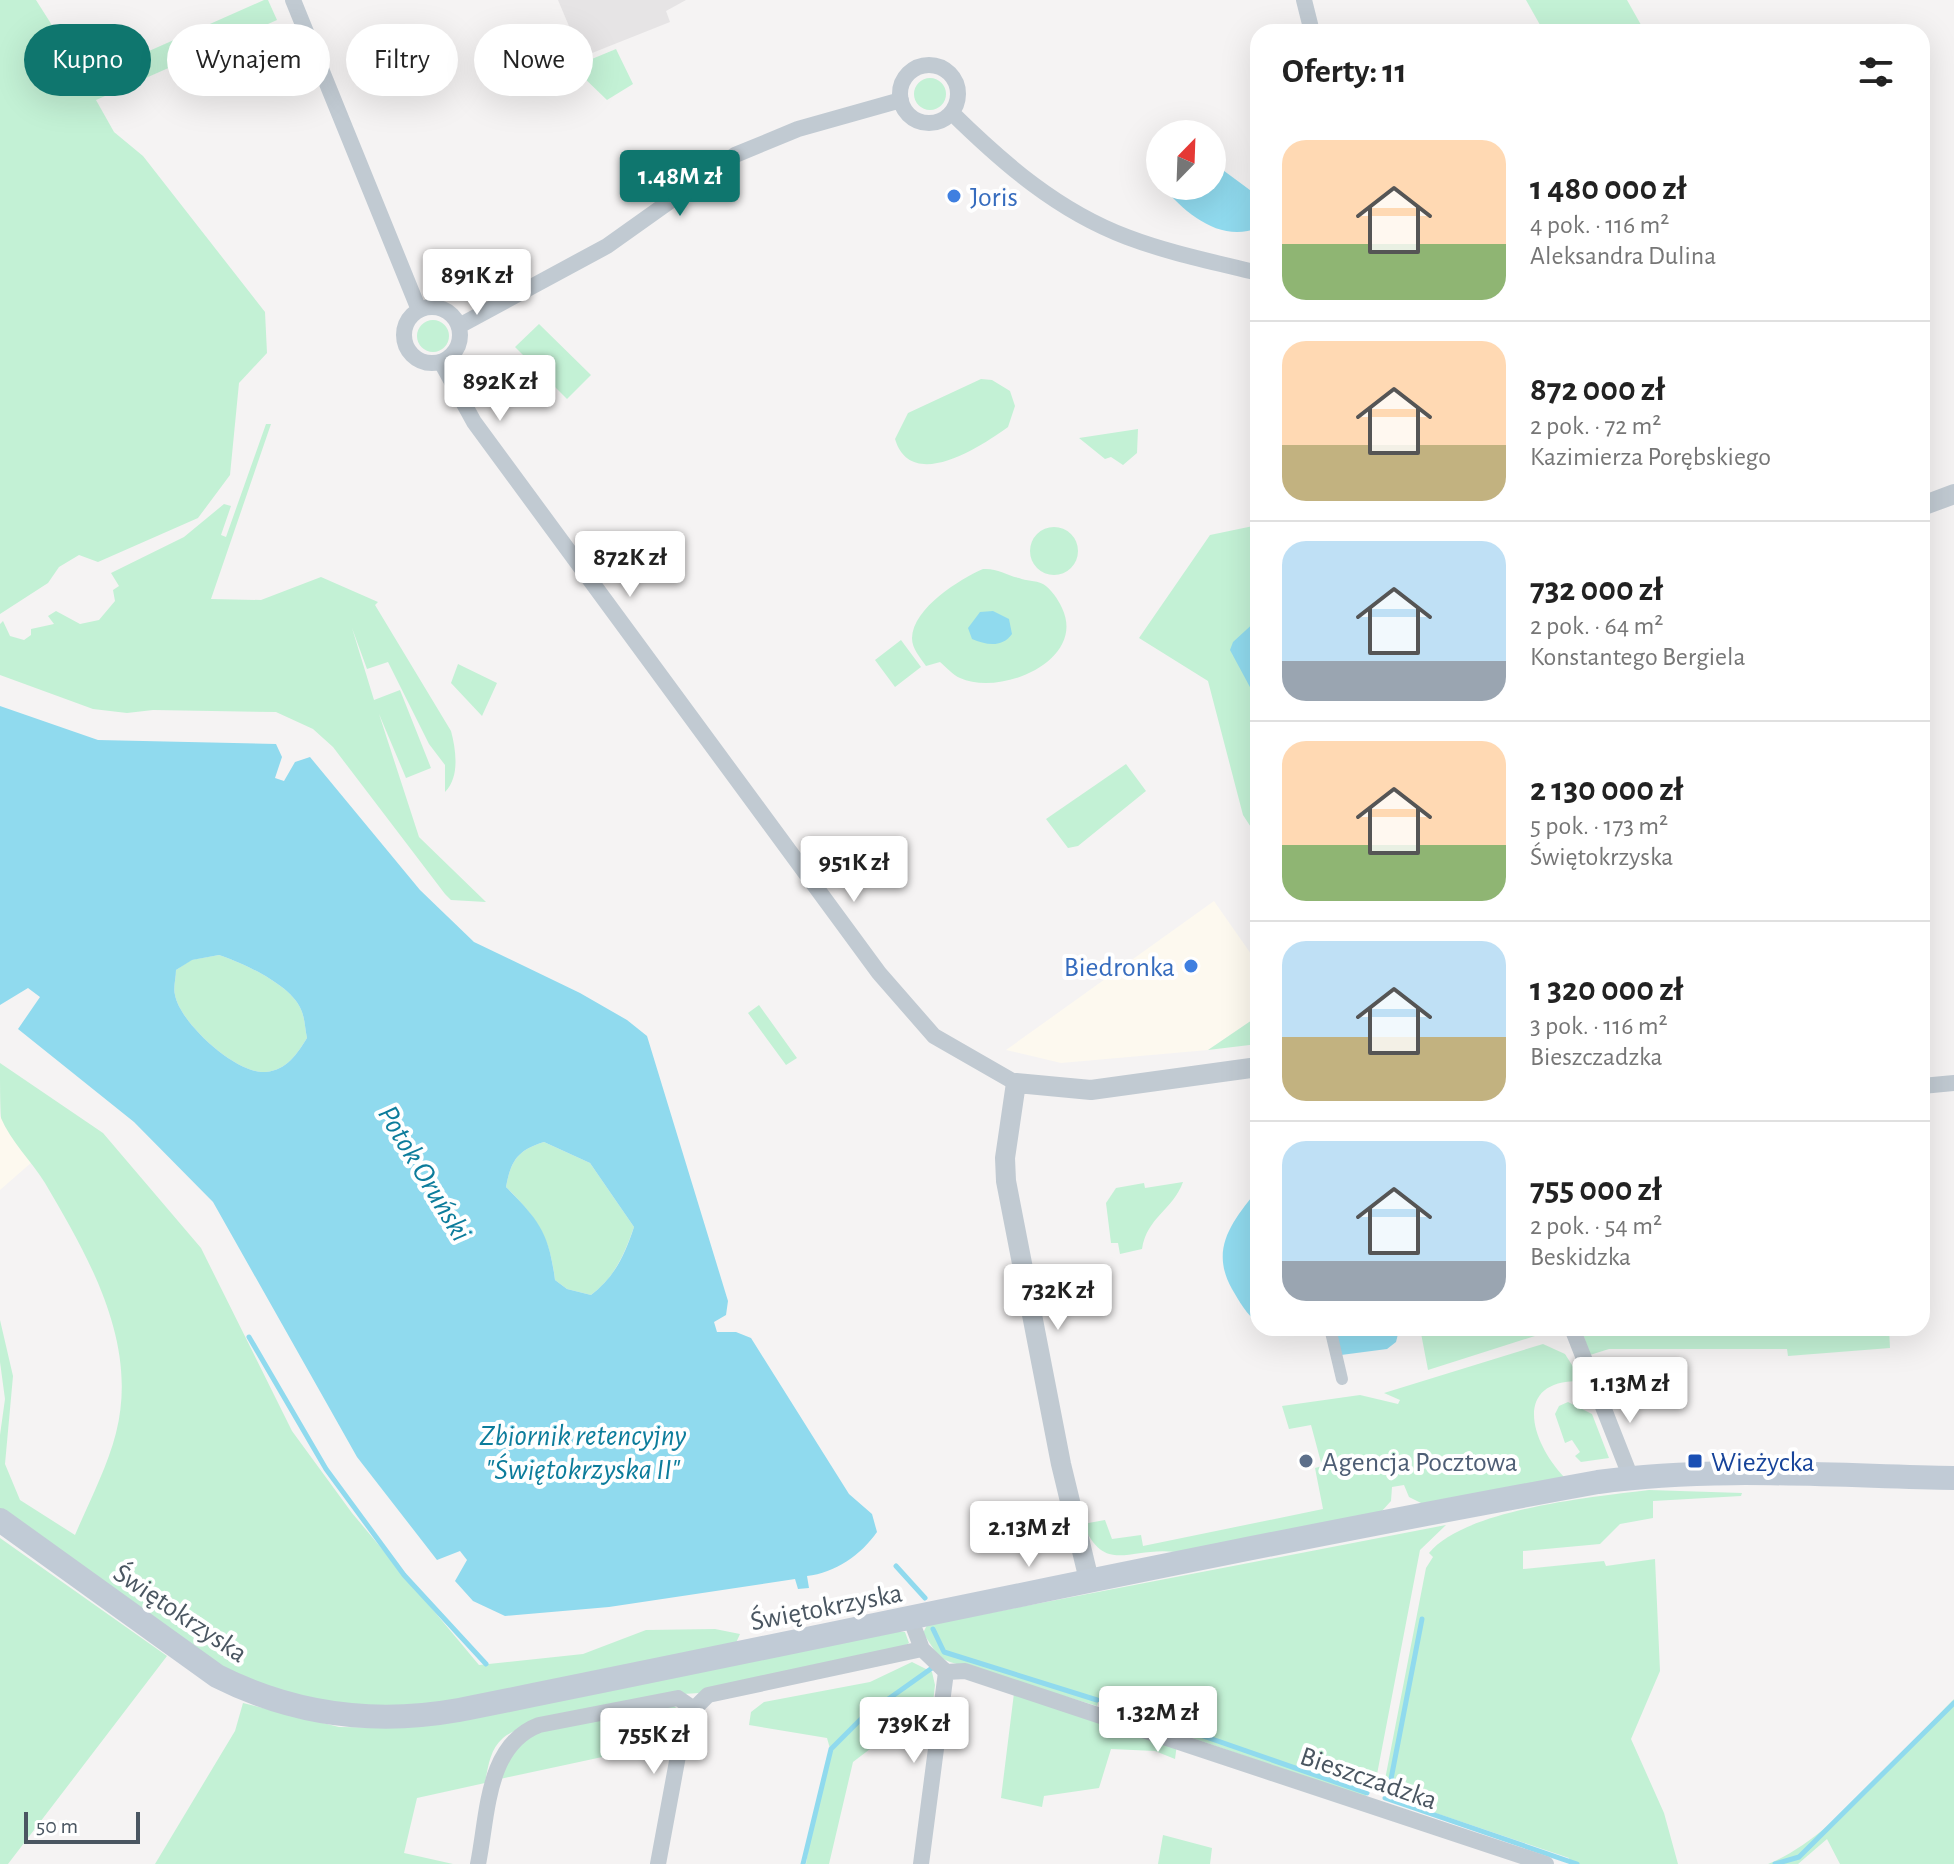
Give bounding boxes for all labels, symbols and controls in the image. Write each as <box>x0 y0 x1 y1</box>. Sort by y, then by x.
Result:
chip: Kupno <box>24 24 151 96</box>
chip: Wynajem <box>167 24 330 96</box>
chip: Filtry <box>346 24 458 96</box>
chip: Nowe <box>474 24 593 96</box>
icon: filters <box>1854 50 1898 94</box>
text: Oferty: 11 <box>1282 55 1407 89</box>
north arrow <box>1146 120 1226 200</box>
map controls <box>1146 120 1226 200</box>
pin: 1.48M zł <box>597 150 763 218</box>
text: 1.48M zł <box>638 163 722 189</box>
icon: home <box>1346 172 1442 268</box>
text: 1 480 000 zł <box>1530 172 1687 206</box>
place label: Joris <box>970 184 1018 212</box>
marker: Joris <box>945 187 963 205</box>
text: 4 pok. · 116 m² <box>1530 212 1669 238</box>
text: Aleksandra Dulina <box>1530 243 1716 269</box>
pin: 891K zł <box>403 249 551 317</box>
text: 891K zł <box>441 262 513 288</box>
pin: 892K zł <box>426 355 574 423</box>
text: 892K zł <box>462 368 538 394</box>
icon: home <box>1346 373 1442 469</box>
text: 872 000 zł <box>1530 373 1665 407</box>
text: 2 pok. · 72 m² <box>1530 413 1661 439</box>
text: Kazimierza Porębskiego <box>1530 444 1771 470</box>
pin: 872K zł <box>556 531 704 599</box>
text: 872K zł <box>593 544 667 570</box>
icon: home <box>1346 573 1442 669</box>
text: 732 000 zł <box>1530 573 1663 607</box>
text: 2 pok. · 64 m² <box>1530 613 1663 639</box>
text: Konstantego Bergiela <box>1530 644 1745 670</box>
icon: home <box>1346 773 1442 869</box>
text: 2 130 000 zł <box>1530 773 1683 807</box>
text: 5 pok. · 173 m² <box>1530 813 1668 839</box>
pin: 951K zł <box>780 836 928 904</box>
text: Świętokrzyska <box>1530 844 1673 870</box>
text: 951K zł <box>819 849 889 875</box>
place label: Biedronka <box>1064 954 1175 982</box>
marker: Biedronka <box>1182 957 1200 975</box>
icon: home <box>1346 973 1442 1069</box>
text: 1 320 000 zł <box>1530 973 1683 1007</box>
text: 3 pok. · 116 m² <box>1530 1013 1668 1039</box>
text: Bieszczadzka <box>1530 1044 1662 1070</box>
water label: Potok Oruński <box>372 1100 476 1247</box>
icon: home <box>1346 1173 1442 1269</box>
text: 755 000 zł <box>1530 1173 1662 1207</box>
text: 2 pok. · 54 m² <box>1530 1213 1662 1239</box>
text: Beskidzka <box>1530 1244 1631 1270</box>
pin: 732K zł <box>984 1264 1132 1332</box>
text: 732K zł <box>1022 1277 1094 1303</box>
pin: 1.13M zł <box>1547 1357 1713 1425</box>
text: 1.13M zł <box>1590 1370 1670 1396</box>
water label: Zbiornik retencyjny "Świętokrzyska II" <box>480 1421 687 1485</box>
place label: Agencja Pocztowa <box>1322 1449 1518 1477</box>
place label: Wieżycka <box>1711 1449 1815 1477</box>
marker: Agencja Pocztowa <box>1297 1452 1315 1470</box>
marker: Wieżycka <box>1686 1452 1704 1470</box>
pin: 2.13M zł <box>946 1501 1112 1569</box>
text: 2.13M zł <box>988 1514 1070 1540</box>
street label: Świętokrzyska <box>108 1556 253 1668</box>
street label: Świętokrzyska <box>747 1577 905 1636</box>
pin: 1.32M zł <box>1075 1686 1241 1754</box>
pin: 739K zł <box>840 1697 988 1765</box>
text: 1.32M zł <box>1117 1699 1199 1725</box>
pin: 755K zł <box>580 1708 728 1776</box>
text: 739K zł <box>878 1710 950 1736</box>
text: 755K zł <box>618 1721 690 1747</box>
street label: Bieszczadzka <box>1296 1742 1440 1815</box>
scale bar <box>24 1808 140 1844</box>
text: 50 m <box>36 1815 78 1837</box>

